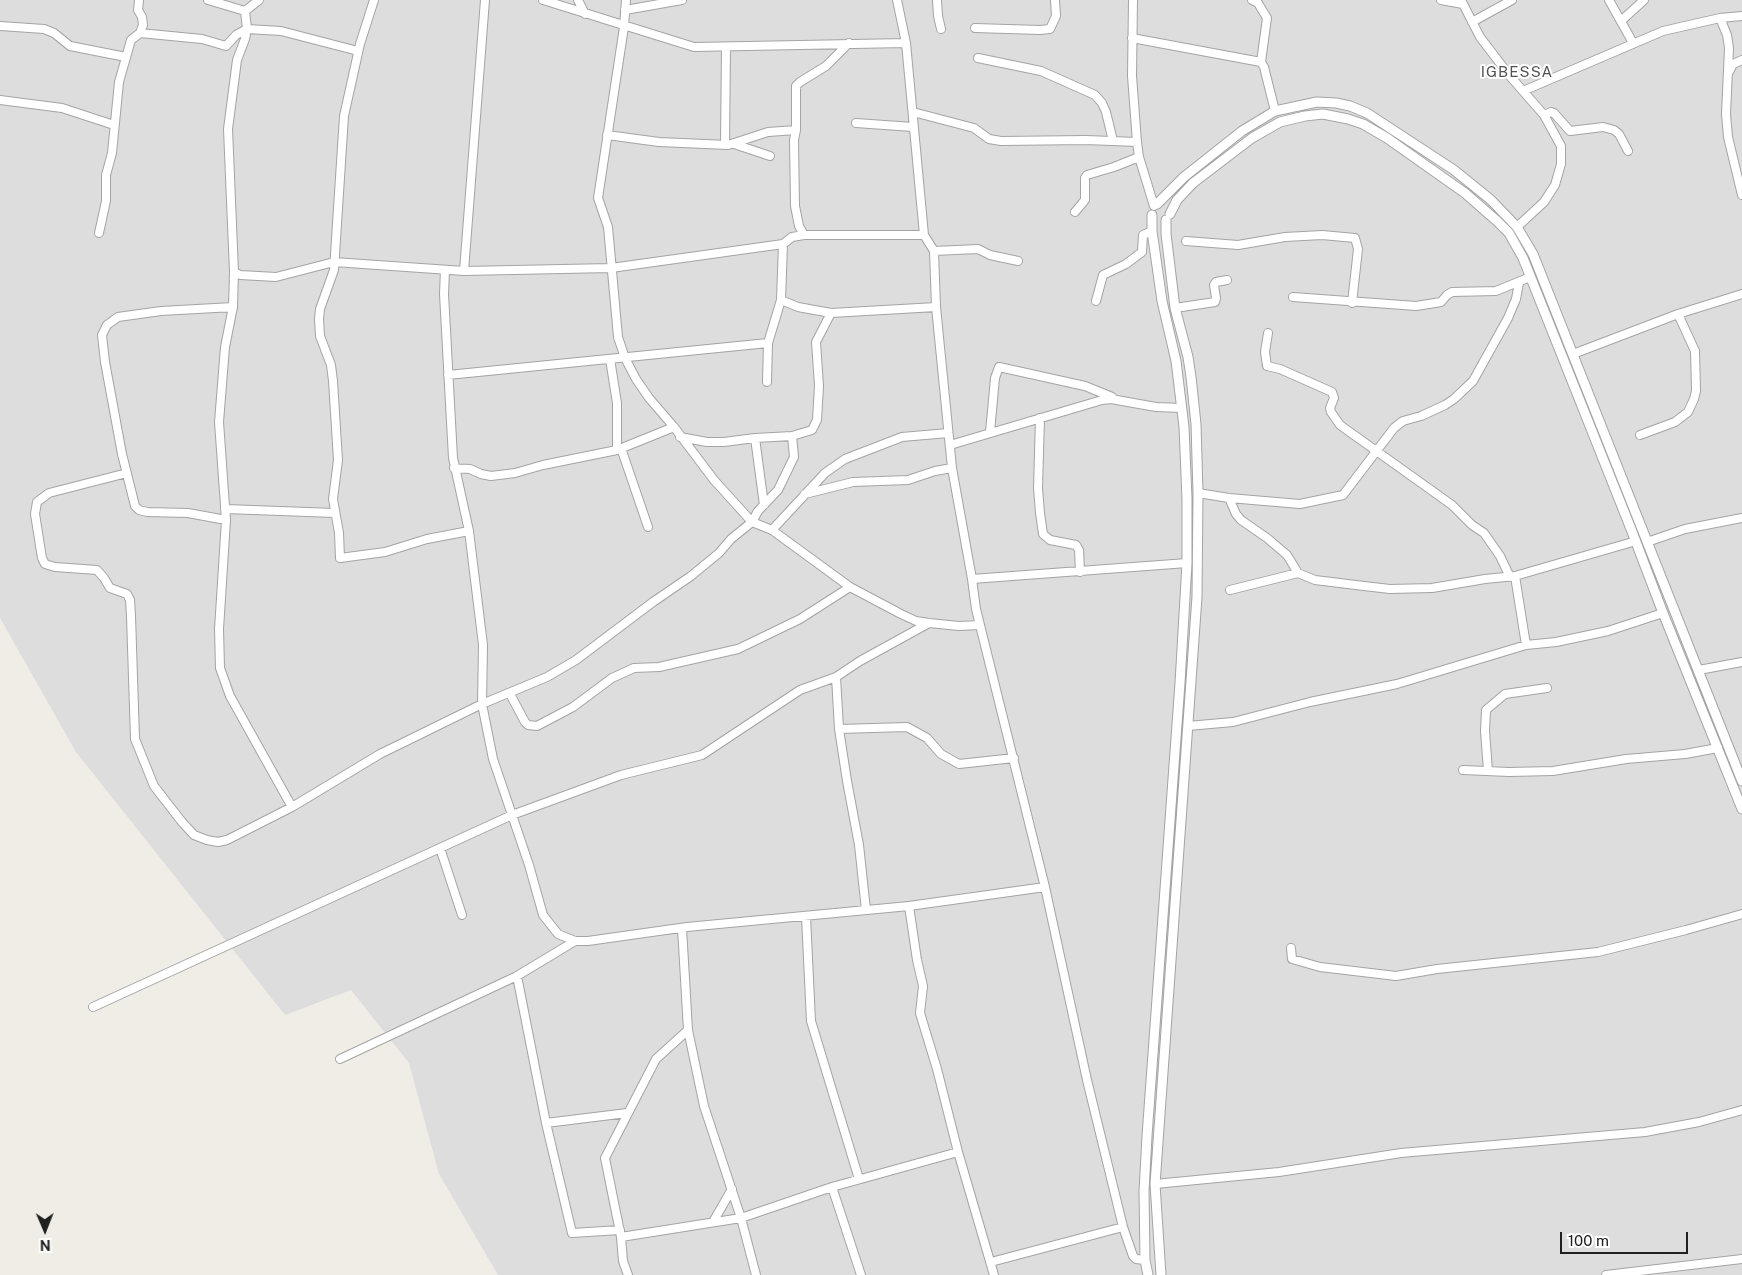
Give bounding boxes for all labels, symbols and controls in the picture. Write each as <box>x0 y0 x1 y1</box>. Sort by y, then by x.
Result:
district label: IGBESSA <box>1480 63 1554 81</box>
north arrow <box>20 1205 70 1255</box>
scale bar <box>1562 1222 1690 1254</box>
text: 100 m <box>1568 1232 1609 1249</box>
text: N <box>40 1237 51 1253</box>

